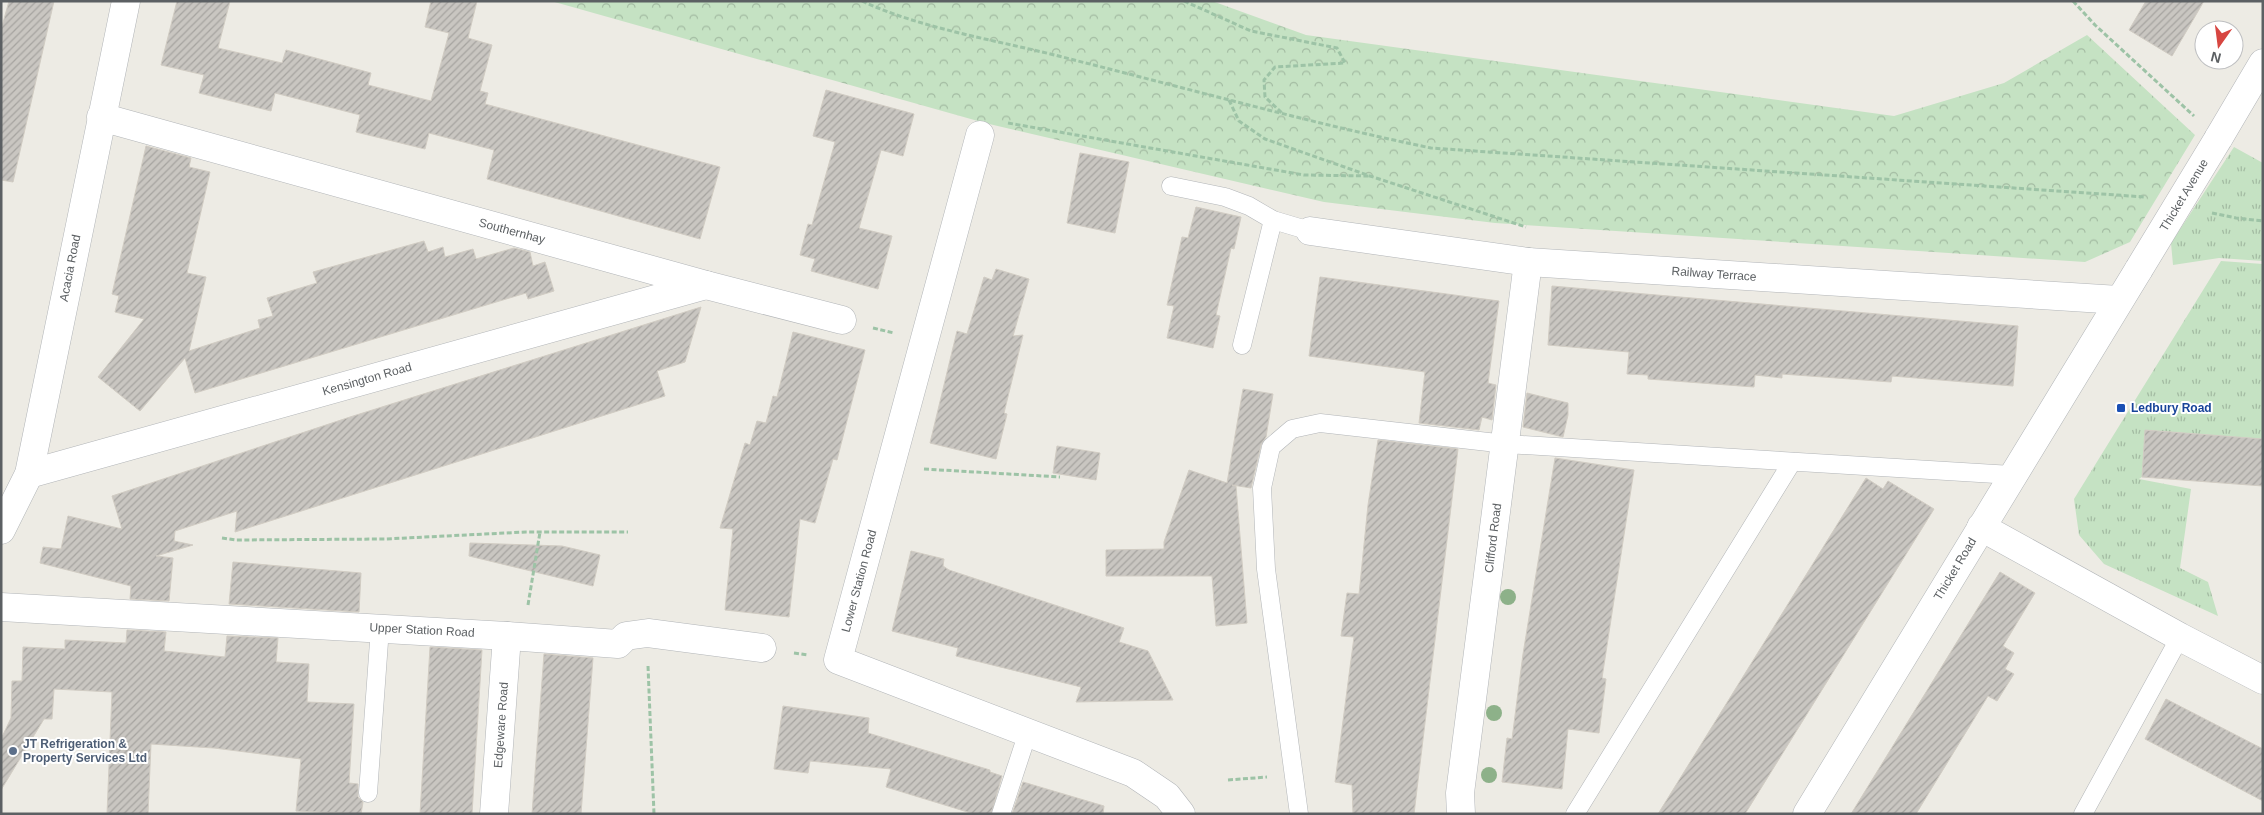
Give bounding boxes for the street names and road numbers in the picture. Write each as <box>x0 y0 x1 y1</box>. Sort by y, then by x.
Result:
street label: Thicket Avenue <box>2157 156 2211 234</box>
street label: Southernhay <box>477 215 547 247</box>
street label: Acacia Road <box>57 233 83 303</box>
street label: Railway Terrace <box>1671 264 1757 284</box>
street label: Kensington Road <box>321 360 413 398</box>
street label: Clifford Road <box>1482 502 1504 574</box>
street label: Lower Station Road <box>839 528 879 634</box>
street label: Thicket Road <box>1931 535 1979 603</box>
street label: Upper Station Road <box>369 620 475 640</box>
street label: Edgeware Road <box>491 682 511 768</box>

